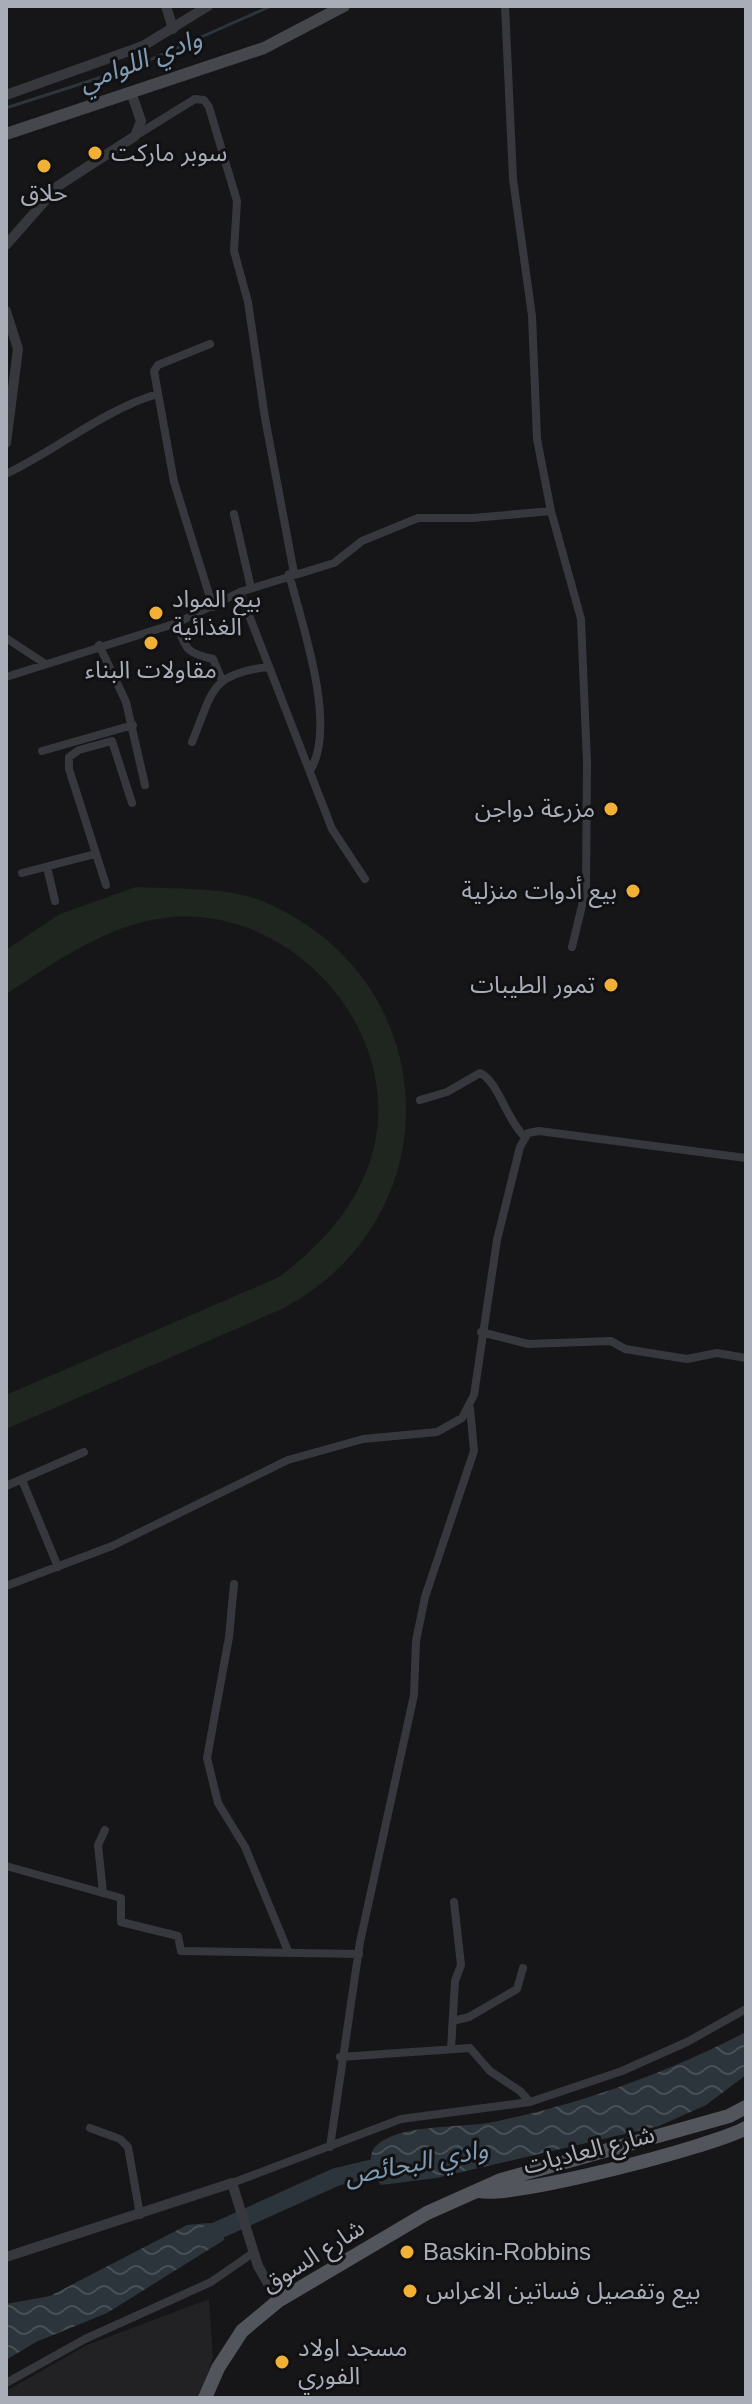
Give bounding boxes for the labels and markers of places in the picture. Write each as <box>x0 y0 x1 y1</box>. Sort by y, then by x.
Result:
place label: سوبر ماركت <box>111 139 227 167</box>
marker: سوبر ماركت <box>86 144 104 162</box>
marker: حلاق <box>35 157 53 175</box>
place label: حلاق <box>20 179 68 206</box>
place label: بيع المواد الغذائية <box>172 585 261 640</box>
marker: بيع المواد الغذائية <box>147 604 165 622</box>
marker: مقاولات البناء <box>142 634 160 652</box>
place label: مقاولات البناء <box>85 656 217 684</box>
place label: مزرعة دواجن <box>475 795 595 823</box>
marker: مزرعة دواجن <box>602 800 620 818</box>
place label: بيع أدوات منزلية <box>462 875 617 908</box>
marker: بيع أدوات منزلية <box>624 882 642 900</box>
place label: تمور الطيبات <box>470 971 595 999</box>
marker: تمور الطيبات <box>602 976 620 994</box>
place label: Baskin-Robbins <box>423 2238 591 2265</box>
marker: Baskin-Robbins <box>398 2243 416 2261</box>
place label: بيع وتفصيل فساتين الاعراس <box>426 2277 700 2308</box>
marker: بيع وتفصيل فساتين الاعراس <box>401 2282 419 2300</box>
place label: مسجد اولاد الفوري <box>298 2334 408 2395</box>
marker: مسجد اولاد الفوري <box>273 2353 291 2371</box>

